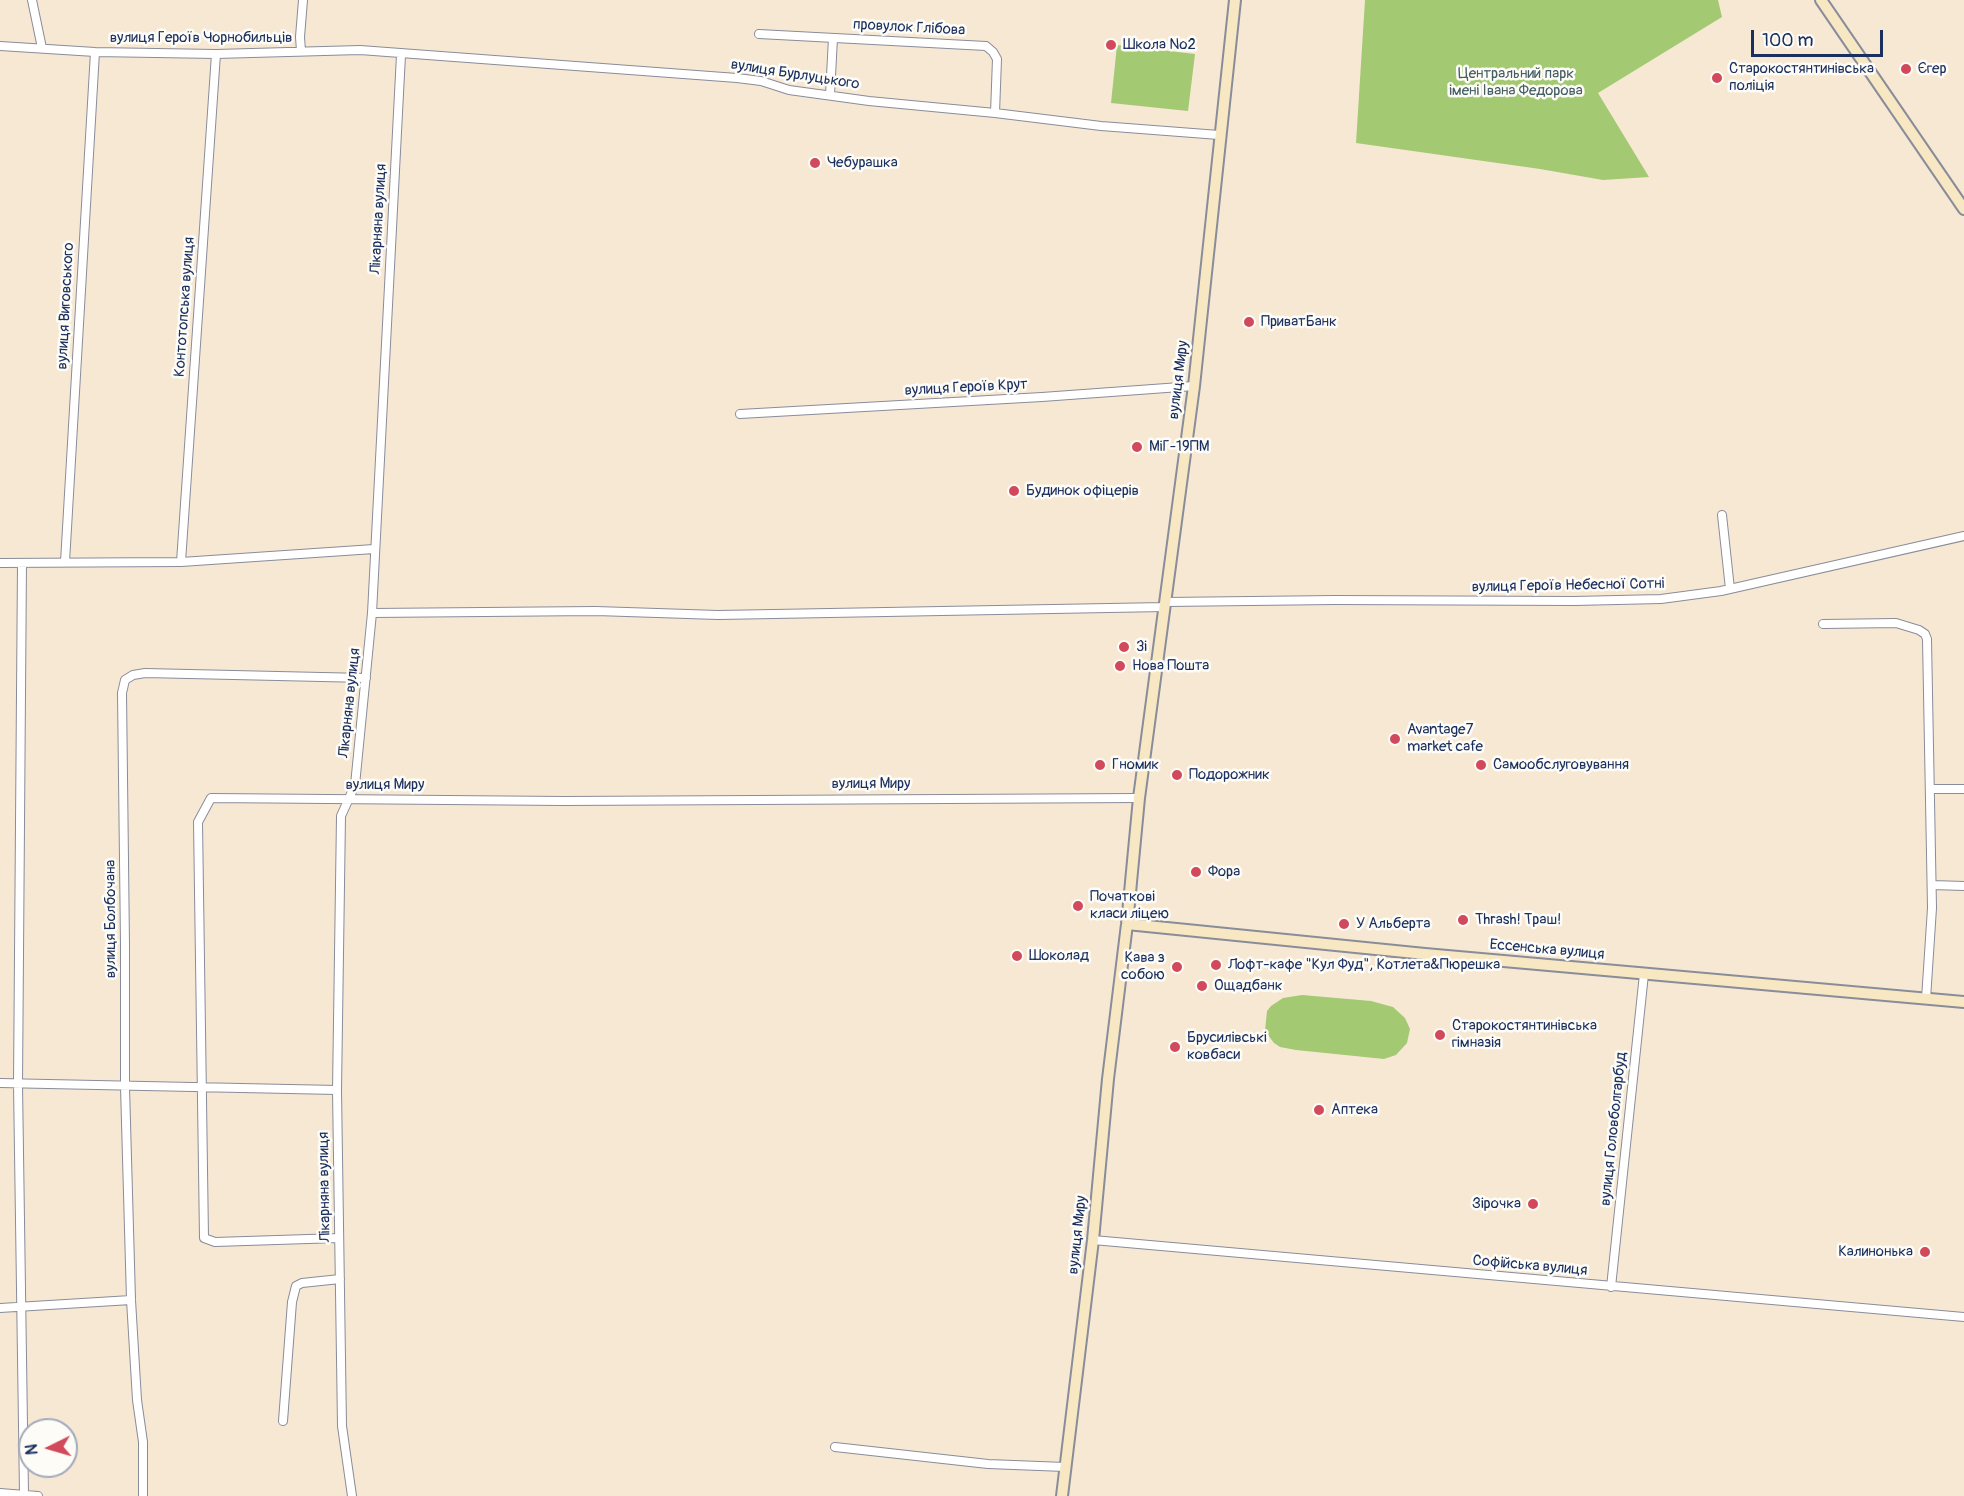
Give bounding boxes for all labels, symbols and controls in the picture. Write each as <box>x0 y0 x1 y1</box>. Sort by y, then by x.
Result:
street label: провулок Глібова <box>852 16 966 40</box>
scale bar <box>1754 18 1886 56</box>
street label: вулиця Героїв Чорнобильців <box>110 29 292 47</box>
text: 100 m <box>1762 29 1814 52</box>
place label: Школа №2 <box>1123 36 1196 54</box>
marker: Школа №2 <box>1104 38 1118 52</box>
street label: вулиця Бурлуцького <box>729 56 861 94</box>
place label: Старокостянтинівська поліція <box>1729 60 1874 95</box>
place label: Єгер <box>1918 60 1947 78</box>
marker: Єгер <box>1899 62 1913 76</box>
park label: Центральний парк імені Івана Федорова <box>1449 65 1583 100</box>
marker: Старокостянтинівська поліція <box>1710 71 1724 85</box>
place label: Чебурашка <box>827 154 898 172</box>
marker: Чебурашка <box>808 156 822 170</box>
street label: Лікарняна вулиця <box>367 163 391 275</box>
street label: Контотопська вулиця <box>171 236 199 378</box>
street label: вулиця Виговського <box>54 242 78 370</box>
place label: ПриватБанк <box>1261 313 1337 331</box>
marker: ПриватБанк <box>1242 315 1256 329</box>
street label: вулиця Миру <box>1165 340 1193 420</box>
street label: вулиця Героїв Крут <box>904 376 1028 400</box>
place label: МіГ-19ПМ <box>1149 438 1209 456</box>
marker: МіГ-19ПМ <box>1130 440 1144 454</box>
place label: Будинок офіцерів <box>1026 482 1139 500</box>
marker: Будинок офіцерів <box>1007 484 1021 498</box>
street label: вулиця Героїв Небесної Сотні <box>1471 575 1665 597</box>
place label: 3і <box>1136 638 1147 656</box>
marker: 3і <box>1117 640 1131 654</box>
street label: Лікарняна вулиця <box>335 647 365 759</box>
place label: Нова Пошта <box>1132 657 1209 675</box>
marker: Нова Пошта <box>1113 659 1127 673</box>
place label: Avantage7 market cafe <box>1407 721 1483 756</box>
marker: Avantage7 market cafe <box>1388 732 1402 746</box>
place label: Гномик <box>1112 756 1159 774</box>
place label: Самообслуговування <box>1493 756 1629 774</box>
marker: Гномик <box>1093 758 1107 772</box>
marker: Самообслуговування <box>1474 758 1488 772</box>
place label: Подорожник <box>1189 766 1270 784</box>
marker: Подорожник <box>1170 768 1184 782</box>
street label: вулиця Миру <box>831 775 911 793</box>
street label: вулиця Миру <box>345 776 425 794</box>
street label: вулиця Болбочана <box>102 860 120 978</box>
place label: Фора <box>1208 863 1240 881</box>
marker: Фора <box>1189 865 1203 879</box>
place label: Початкові класи ліцею <box>1090 888 1169 923</box>
marker: Початкові класи ліцею <box>1071 899 1085 913</box>
place label: Thrash! Траш! <box>1475 911 1561 929</box>
marker: Thrash! Траш! <box>1456 913 1470 927</box>
place label: У Альберта <box>1356 915 1430 933</box>
marker: У Альберта <box>1337 917 1351 931</box>
street label: Ессенська вулиця <box>1489 936 1605 964</box>
place label: Шоколад <box>1029 947 1089 965</box>
marker: Шоколад <box>1010 949 1024 963</box>
place label: Кава з собою <box>1121 949 1165 984</box>
place label: Лофт-кафе "Кул Фуд", Котлета&Пюрешка <box>1228 956 1500 974</box>
marker: Лофт-кафе "Кул Фуд", Котлета&Пюрешка <box>1209 958 1223 972</box>
marker: Кава з собою <box>1170 960 1184 974</box>
place label: Ощадбанк <box>1214 977 1282 995</box>
marker: Ощадбанк <box>1195 979 1209 993</box>
place label: Старокостянтинівська гімназія <box>1452 1017 1597 1052</box>
marker: Старокостянтинівська гімназія <box>1433 1028 1447 1042</box>
place label: Брусилівські ковбаси <box>1187 1029 1267 1064</box>
marker: Брусилівські ковбаси <box>1168 1040 1182 1054</box>
street label: вулиця Головболгарбуд <box>1597 1051 1631 1207</box>
place label: Аптека <box>1331 1101 1378 1119</box>
marker: Аптека <box>1312 1103 1326 1117</box>
street label: Лікарняна вулиця <box>315 1132 335 1242</box>
street label: вулиця Миру <box>1065 1195 1091 1275</box>
place label: Зірочка <box>1472 1195 1521 1213</box>
marker: Зірочка <box>1526 1197 1540 1211</box>
place label: Калинонька <box>1838 1243 1913 1261</box>
marker: Калинонька <box>1918 1245 1932 1259</box>
street label: Софійська вулиця <box>1472 1252 1588 1280</box>
north arrow <box>18 1418 78 1478</box>
text: N <box>22 1443 42 1456</box>

